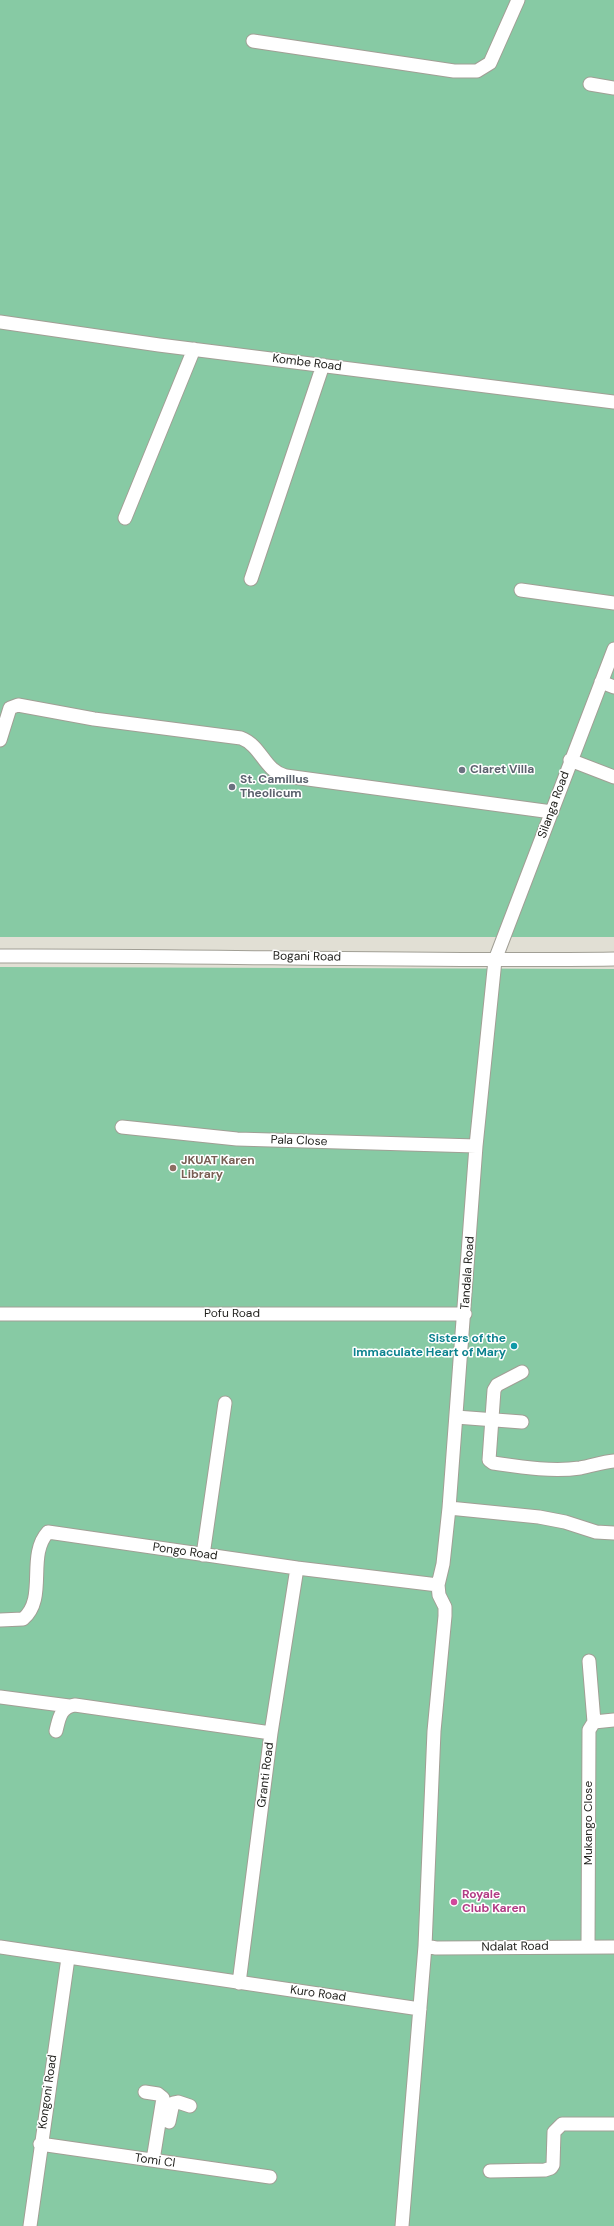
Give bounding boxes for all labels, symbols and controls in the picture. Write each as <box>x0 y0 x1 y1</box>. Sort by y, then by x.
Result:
street label: Kombe Road <box>271 352 343 374</box>
place label: Claret Villa <box>470 763 534 777</box>
marker: Claret Villa <box>457 765 467 775</box>
street label: Silanga Road <box>535 770 573 840</box>
place label: St. Camillus Theolicum <box>240 773 309 801</box>
marker: St. Camillus Theolicum <box>227 782 237 792</box>
street label: Bogani Road <box>273 949 341 965</box>
street label: Pala Close <box>270 1133 328 1149</box>
place label: JKUAT Karen Library <box>181 1154 255 1182</box>
marker: JKUAT Karen Library <box>168 1163 178 1173</box>
street label: Tandala Road <box>458 1236 478 1310</box>
street label: Pofu Road <box>204 1307 260 1321</box>
place label: Sisters of the Immaculate Heart of Mary <box>353 1332 506 1360</box>
marker: Sisters of the Immaculate Heart of Mary <box>509 1341 519 1351</box>
street label: Pongo Road <box>152 1540 218 1564</box>
street label: Granti Road <box>255 1742 277 1808</box>
street label: Mukango Close <box>582 1781 596 1865</box>
place label: Royale Club Karen <box>462 1888 526 1916</box>
marker: Royale Club Karen <box>449 1897 459 1907</box>
street label: Ndalat Road <box>481 1939 549 1955</box>
street label: Kuro Road <box>289 1983 347 2005</box>
street label: Kongoni Road <box>36 2054 60 2130</box>
street label: Tomi Cl <box>134 2151 176 2171</box>

